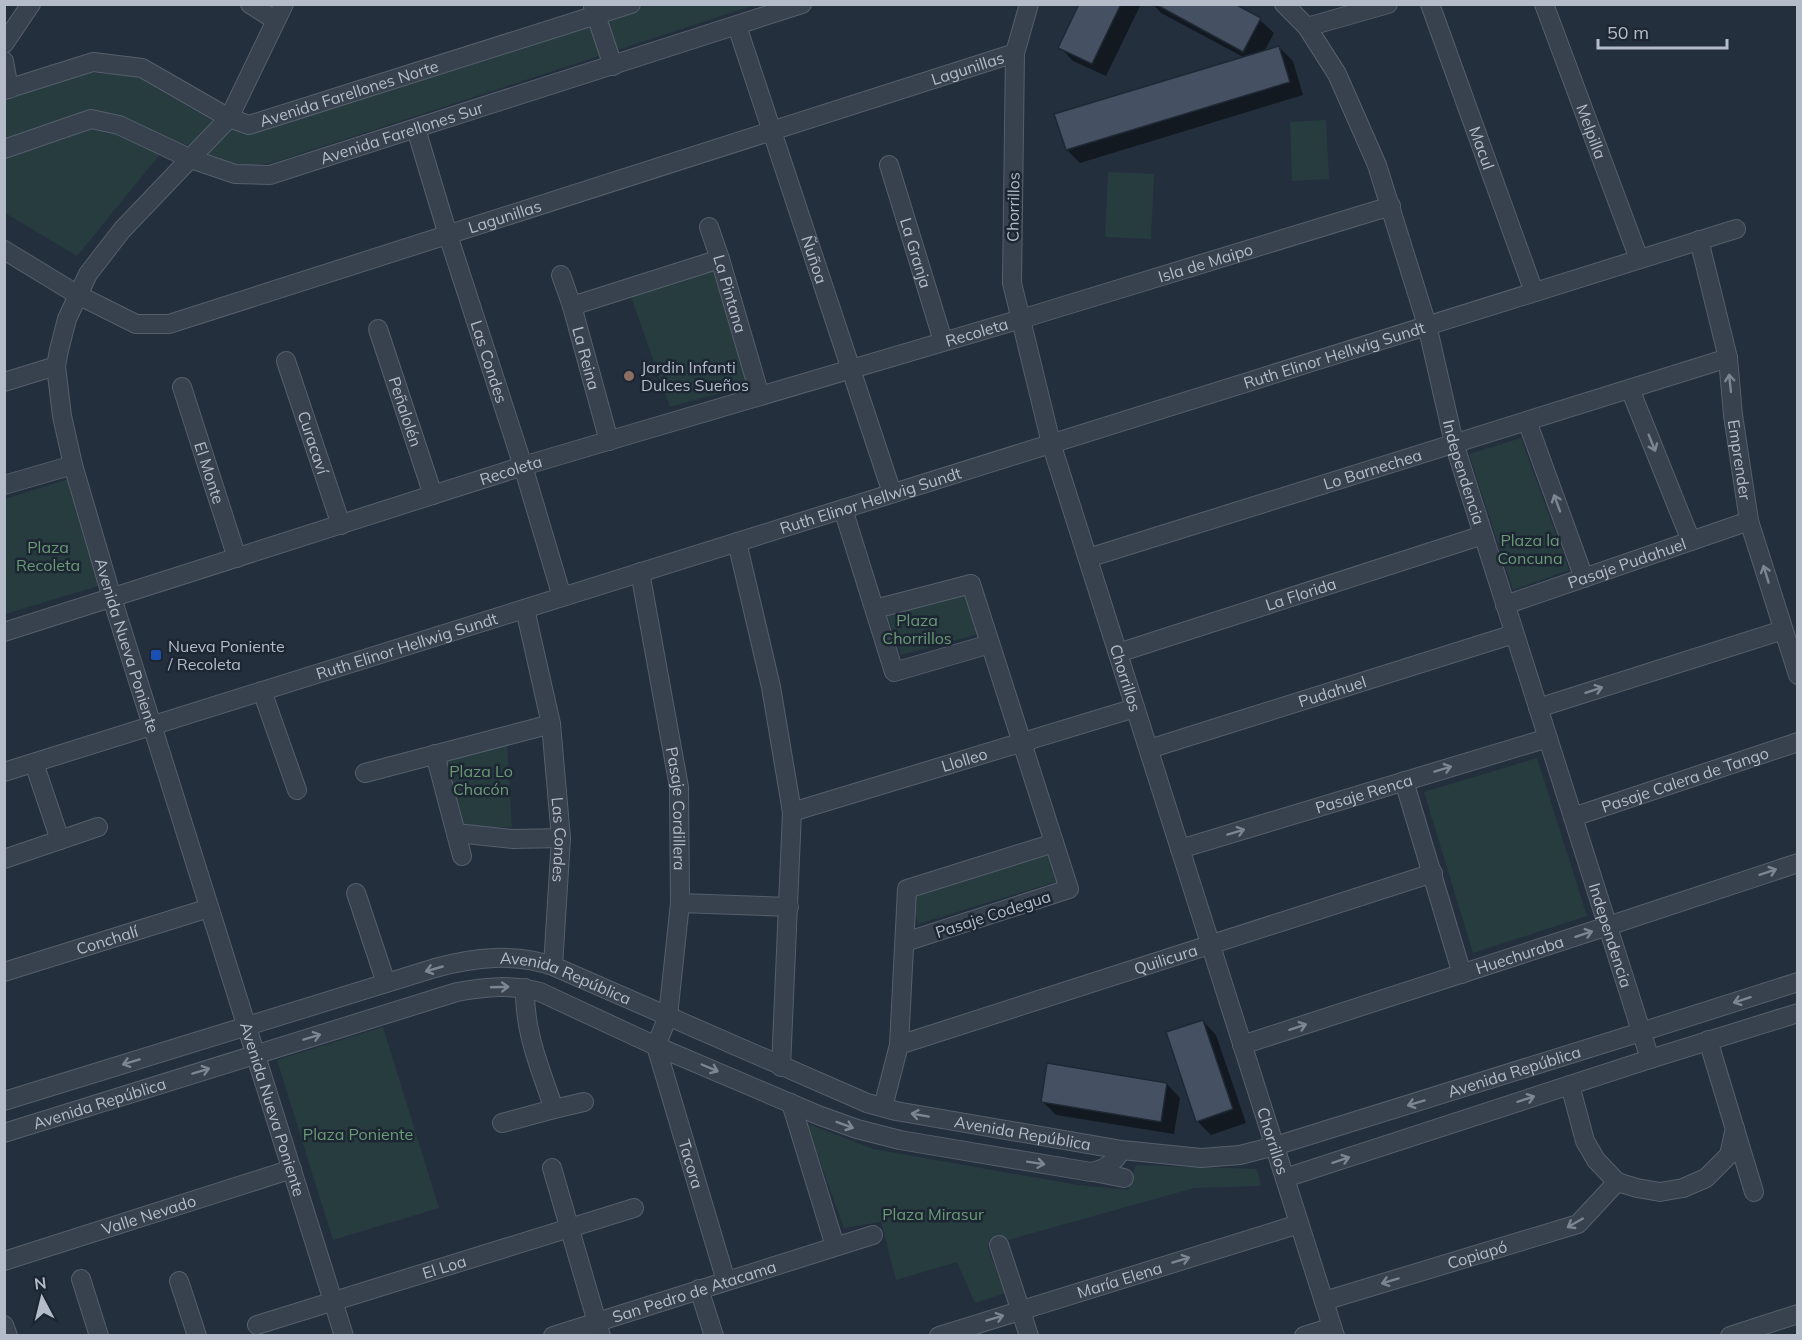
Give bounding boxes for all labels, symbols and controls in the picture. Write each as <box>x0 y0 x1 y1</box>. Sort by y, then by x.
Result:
scale bar <box>1598 12 1727 50</box>
text: 50 m <box>1607 21 1649 44</box>
street label: Lagunillas <box>929 47 1007 89</box>
street label: Avenida Farellones Norte <box>257 56 441 131</box>
street label: Avenida Farellones Sur <box>318 97 486 168</box>
street label: Melpilla <box>1572 101 1611 162</box>
street label: Macul <box>1465 124 1499 172</box>
street label: Chorrillos <box>1002 172 1024 242</box>
street label: Lagunillas <box>466 195 544 238</box>
street label: La Granja <box>896 215 936 290</box>
street label: Ñuñoa <box>797 233 832 286</box>
street label: Isla de Maipo <box>1156 239 1255 287</box>
street label: La Pintana <box>709 252 751 335</box>
street label: Recoleta <box>943 313 1010 351</box>
street label: Ruth Elinor Hellwig Sundt <box>1241 317 1428 393</box>
street label: Las Condes <box>466 318 512 406</box>
street label: La Reina <box>568 324 605 392</box>
place label: Jardin Infanti Dulces Sueños <box>641 357 749 395</box>
marker: Jardin Infanti Dulces Sueños <box>622 369 636 383</box>
street label: Peñalolén <box>384 374 426 449</box>
one-way arrow <box>1724 374 1735 394</box>
street label: Curacaví <box>294 409 334 478</box>
street label: Independencia <box>1439 418 1489 527</box>
street label: Emprender <box>1724 418 1756 502</box>
one-way arrow <box>1647 433 1658 452</box>
street label: El Monte <box>190 439 229 506</box>
street label: Lo Barnechea <box>1321 444 1424 494</box>
street label: Recoleta <box>477 451 544 489</box>
street label: Ruth Elinor Hellwig Sundt <box>777 462 964 538</box>
one-way arrow <box>1550 494 1561 513</box>
park label: Plaza la Concuna <box>1497 530 1563 568</box>
street label: Pasaje Pudahuel <box>1565 533 1689 593</box>
park label: Plaza Recoleta <box>16 537 80 575</box>
street label: Avenida Nueva Poniente <box>91 556 164 735</box>
one-way arrow <box>1759 565 1770 584</box>
street label: La Florida <box>1263 573 1339 615</box>
street label: Ruth Elinor Hellwig Sundt <box>313 608 500 684</box>
park label: Plaza Chorrillos <box>882 610 952 648</box>
place label: Nueva Poniente / Recoleta <box>167 636 285 674</box>
street label: Chorrillos <box>1106 642 1146 714</box>
marker: Nueva Poniente / Recoleta <box>149 648 163 662</box>
street label: Pudahuel <box>1296 671 1368 711</box>
one-way arrow <box>1584 684 1603 695</box>
street label: Llolleo <box>939 743 990 776</box>
street label: Pasaje Calera de Tango <box>1599 743 1771 817</box>
street label: Pasaje Cordillera <box>662 745 690 871</box>
park label: Plaza Lo Chacón <box>449 761 513 799</box>
one-way arrow <box>1433 763 1452 774</box>
street label: Pasaje Renca <box>1313 769 1415 818</box>
street label: Las Condes <box>547 796 571 883</box>
one-way arrow <box>1226 826 1245 837</box>
one-way arrow <box>1758 866 1777 877</box>
street label: Independencia <box>1585 881 1637 990</box>
street label: Pasaje Codegua <box>933 886 1053 942</box>
street label: Conchalí <box>74 920 141 959</box>
one-way arrow <box>1574 928 1593 939</box>
street label: Huechuraba <box>1473 931 1566 978</box>
street label: Quilicura <box>1131 940 1200 979</box>
street label: Avenida República <box>500 948 634 1009</box>
one-way arrow <box>425 964 444 975</box>
one-way arrow <box>489 982 509 993</box>
one-way arrow <box>1733 995 1752 1006</box>
street label: Avenida Nueva Poniente <box>236 1019 309 1199</box>
one-way arrow <box>1288 1021 1307 1032</box>
one-way arrow <box>302 1031 321 1042</box>
street label: Avenida República <box>1445 1041 1583 1102</box>
one-way arrow <box>122 1057 141 1068</box>
one-way arrow <box>701 1063 719 1075</box>
one-way arrow <box>191 1065 210 1076</box>
street label: Avenida República <box>31 1073 168 1133</box>
one-way arrow <box>1516 1093 1535 1104</box>
one-way arrow <box>1407 1098 1426 1109</box>
street label: Chorrillos <box>1253 1105 1293 1177</box>
one-way arrow <box>910 1109 930 1120</box>
street label: Avenida República <box>953 1111 1092 1154</box>
one-way arrow <box>835 1120 854 1131</box>
park label: Plaza Poniente <box>303 1124 413 1144</box>
street label: Tacora <box>674 1137 708 1191</box>
one-way arrow <box>1331 1154 1350 1165</box>
one-way arrow <box>1026 1158 1045 1169</box>
street label: Valle Nevado <box>99 1190 198 1239</box>
park label: Plaza Mirasur <box>882 1204 984 1224</box>
one-way arrow <box>1567 1216 1584 1229</box>
street label: Copiapó <box>1445 1236 1509 1273</box>
street label: El Loa <box>420 1251 469 1283</box>
one-way arrow <box>1171 1254 1190 1265</box>
street label: San Pedro de Atacama <box>610 1256 779 1327</box>
street label: María Elena <box>1075 1257 1164 1302</box>
north arrow <box>12 1268 72 1328</box>
text: N <box>33 1272 47 1294</box>
one-way arrow <box>1381 1276 1400 1287</box>
one-way arrow <box>985 1312 1004 1323</box>

